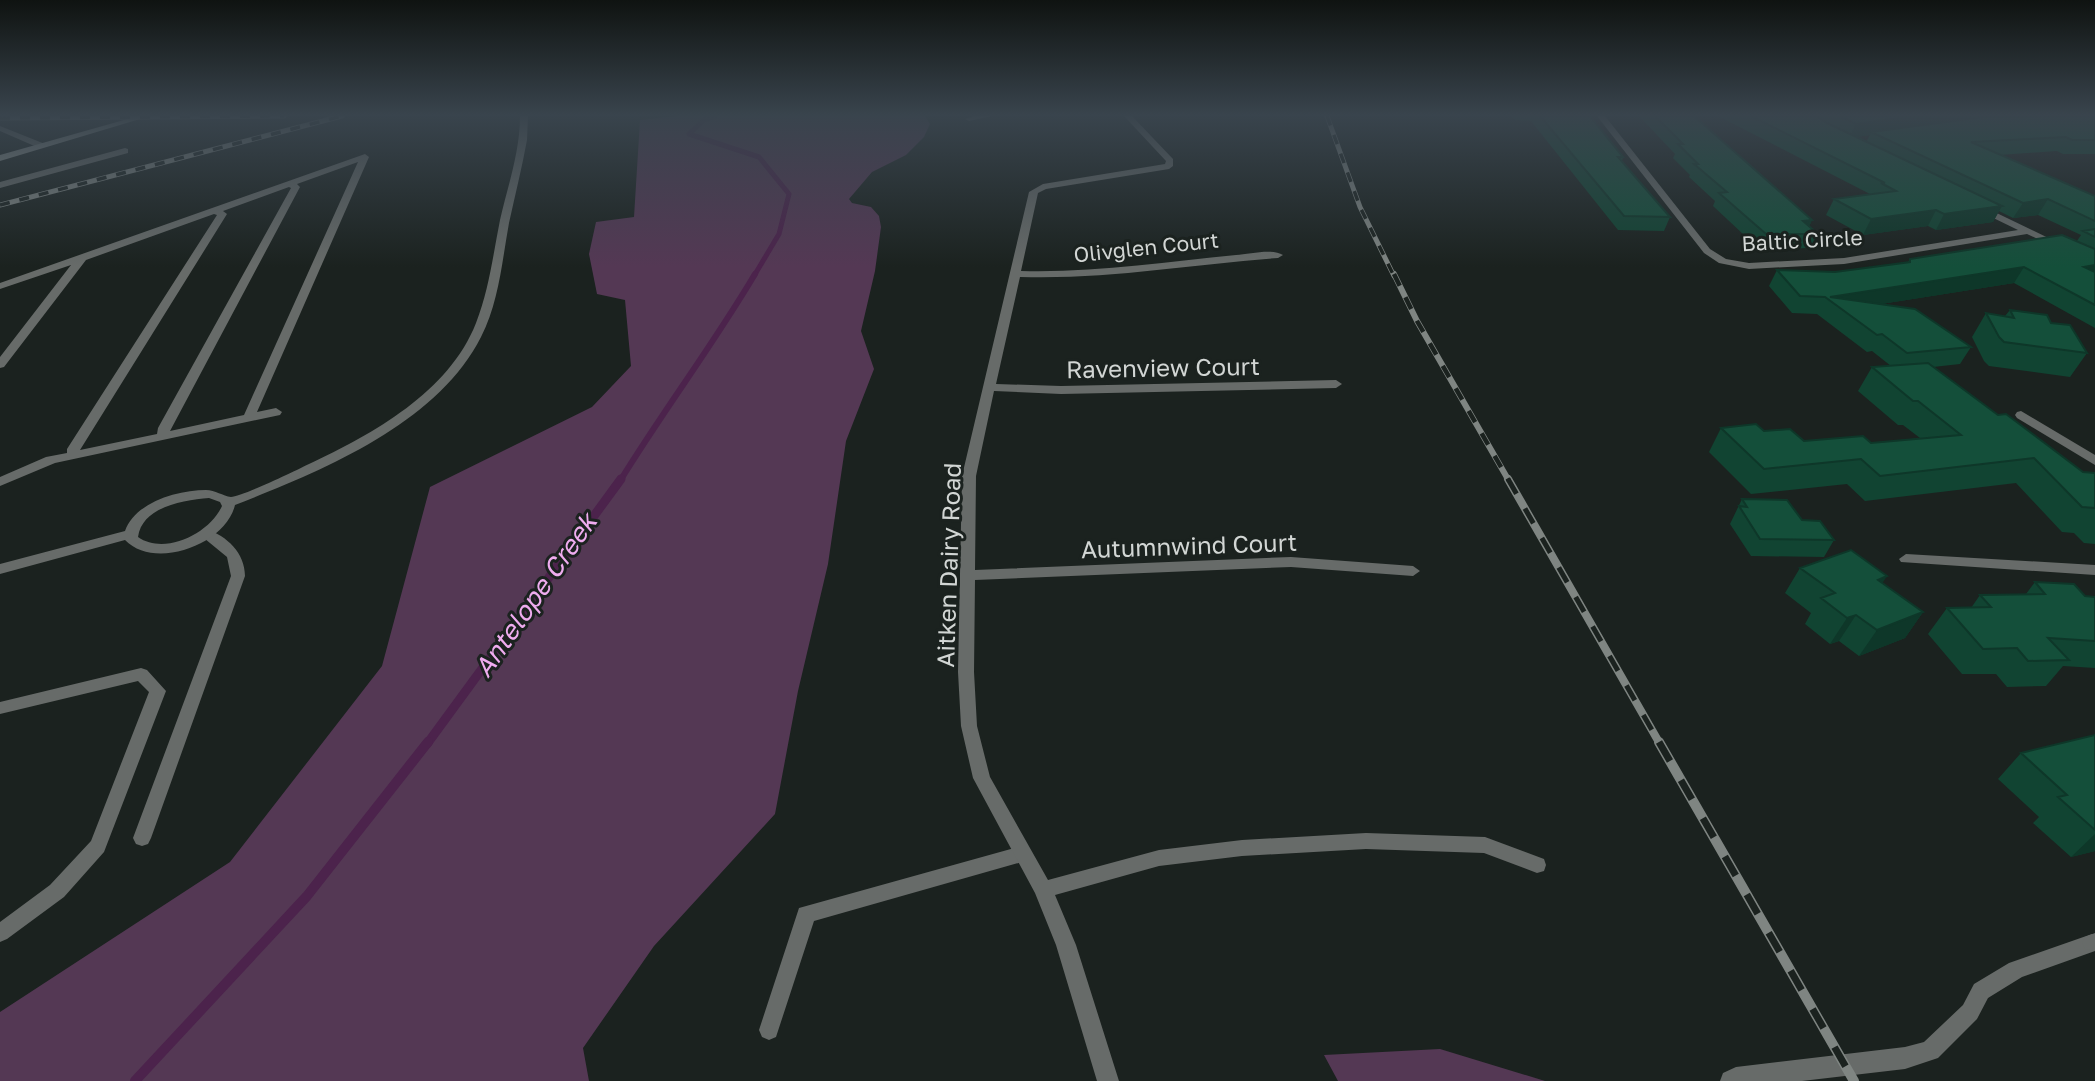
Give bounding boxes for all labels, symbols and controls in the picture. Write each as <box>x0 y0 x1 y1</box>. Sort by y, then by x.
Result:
street label: Baltic Circle <box>1741 224 1863 256</box>
street label: Olivglen Court <box>1072 226 1220 268</box>
street label: Ravenview Court <box>1066 351 1260 383</box>
street label: Aitken Dairy Road <box>930 462 966 668</box>
water label: Antelope Creek <box>467 505 604 683</box>
street label: Autumnwind Court <box>1081 527 1297 563</box>

